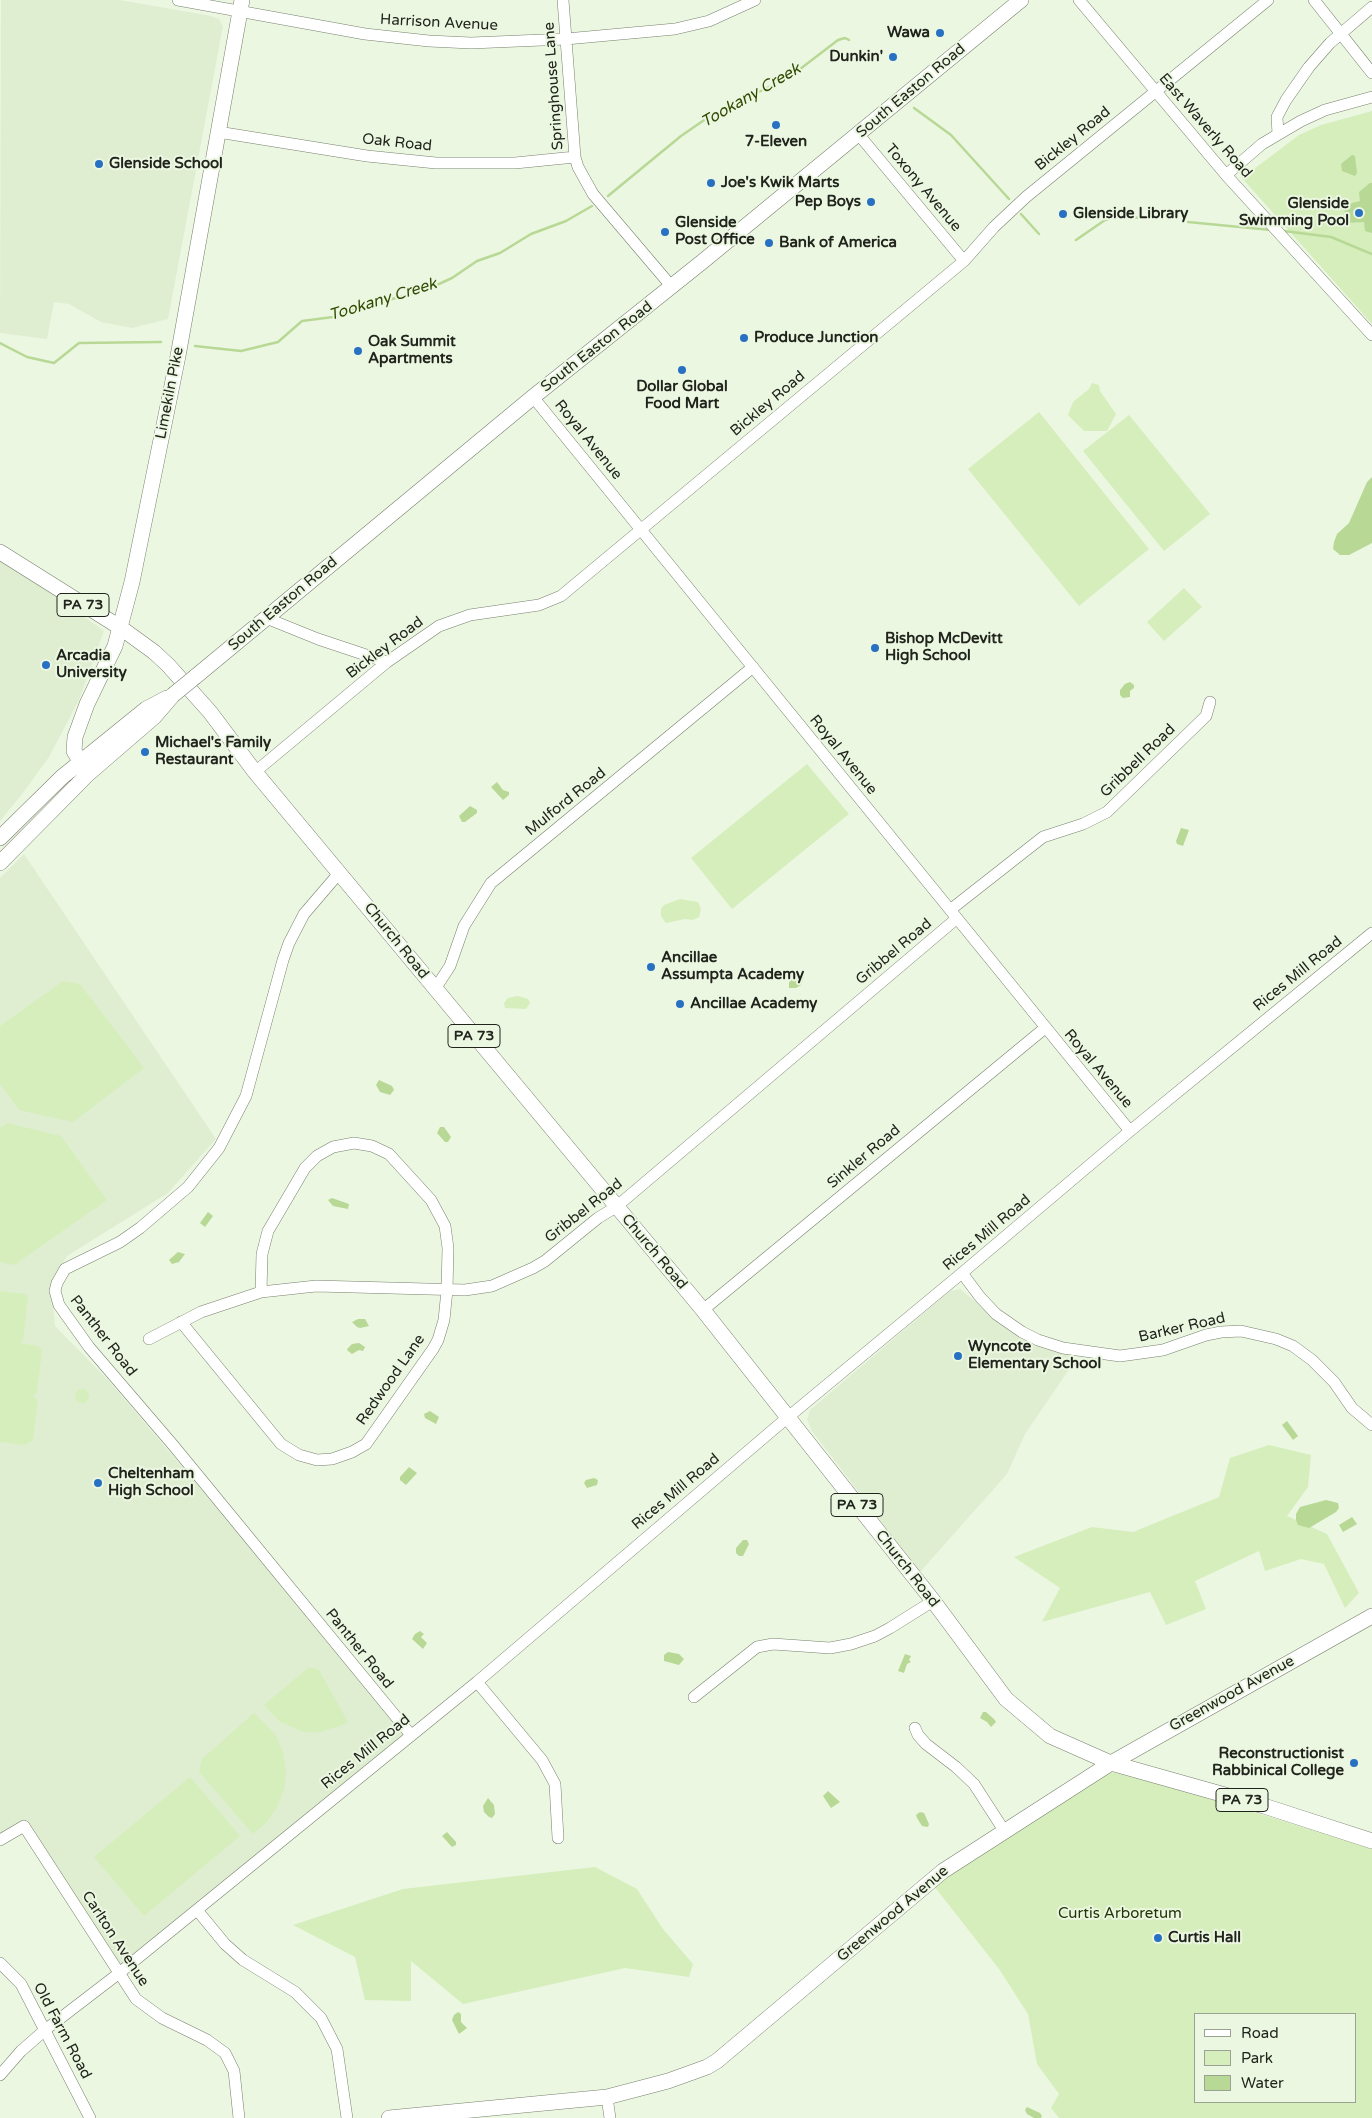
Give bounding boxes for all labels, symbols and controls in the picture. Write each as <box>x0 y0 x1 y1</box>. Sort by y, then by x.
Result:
street label: Harrison Avenue <box>380 11 498 35</box>
street label: Springhouse Lane <box>541 21 567 151</box>
place label: Wawa <box>887 24 930 42</box>
marker: Wawa <box>934 27 946 39</box>
street label: South Easton Road <box>853 40 969 142</box>
place label: Dunkin' <box>829 48 883 66</box>
marker: Dunkin' <box>887 51 899 63</box>
water label: Tookany Creek <box>698 60 804 132</box>
street label: East Waverly Road <box>1155 70 1255 182</box>
street label: Bickley Road <box>1032 103 1114 175</box>
marker: 7-Eleven <box>770 119 782 131</box>
street label: Oak Road <box>361 130 433 156</box>
place label: 7-Eleven <box>745 133 807 151</box>
street label: Toxony Avenue <box>881 141 965 235</box>
place label: Glenside School <box>109 155 223 173</box>
marker: Glenside School <box>93 158 105 170</box>
place label: Joe's Kwik Marts <box>721 174 839 192</box>
marker: Joe's Kwik Marts <box>705 177 717 189</box>
place label: Pep Boys <box>795 193 861 211</box>
place label: Glenside Swimming Pool <box>1239 195 1349 230</box>
marker: Pep Boys <box>865 196 877 208</box>
place label: Glenside Library <box>1073 205 1188 223</box>
marker: Glenside Swimming Pool <box>1353 207 1365 219</box>
marker: Glenside Library <box>1057 208 1069 220</box>
place label: Glenside Post Office <box>675 214 755 249</box>
marker: Glenside Post Office <box>659 226 671 238</box>
place label: Bank of America <box>779 234 897 252</box>
marker: Bank of America <box>763 237 775 249</box>
water label: Tookany Creek <box>327 274 439 326</box>
street label: South Easton Road <box>538 298 656 396</box>
place label: Produce Junction <box>754 329 878 347</box>
marker: Produce Junction <box>738 332 750 344</box>
place label: Oak Summit Apartments <box>368 333 456 368</box>
street label: Limekiln Pike <box>152 345 188 441</box>
marker: Oak Summit Apartments <box>352 345 364 357</box>
marker: Dollar Global Food Mart <box>676 364 688 376</box>
street label: Bickley Road <box>727 368 809 440</box>
place label: Dollar Global Food Mart <box>636 378 728 413</box>
street label: Royal Avenue <box>550 396 626 484</box>
street label: South Easton Road <box>225 553 341 655</box>
road number: PA 73 <box>57 594 109 616</box>
street label: Bickley Road <box>343 613 427 683</box>
place label: Bishop McDevitt High School <box>885 630 1003 665</box>
marker: Bishop McDevitt High School <box>869 642 881 654</box>
place label: Arcadia University <box>56 647 127 682</box>
marker: Arcadia University <box>40 659 52 671</box>
street label: Royal Avenue <box>805 711 881 799</box>
street label: Gribbell Road <box>1097 721 1179 801</box>
place label: Michael's Family Restaurant <box>155 734 271 769</box>
marker: Michael's Family Restaurant <box>139 746 151 758</box>
street label: Mulford Road <box>522 764 610 840</box>
street label: Church Road <box>360 899 432 983</box>
street label: Gribbel Road <box>852 915 936 989</box>
street label: Rices Mill Road <box>1250 933 1346 1015</box>
place label: Ancillae Assumpta Academy <box>661 949 804 984</box>
marker: Ancillae Assumpta Academy <box>645 961 657 973</box>
place label: Ancillae Academy <box>690 995 817 1013</box>
marker: Ancillae Academy <box>674 998 686 1010</box>
road number: PA 73 <box>448 1024 500 1048</box>
street label: Royal Avenue <box>1060 1026 1136 1112</box>
street label: Sinkler Road <box>824 1121 904 1193</box>
street label: Gribbel Road <box>542 1175 626 1247</box>
street label: Rices Mill Road <box>939 1191 1035 1275</box>
street label: Church Road <box>617 1211 691 1293</box>
street label: Panther Road <box>66 1292 140 1380</box>
street label: Barker Road <box>1137 1309 1227 1347</box>
street label: Redwood Lane <box>353 1331 429 1429</box>
place label: Wyncote Elementary School <box>968 1338 1101 1373</box>
marker: Wyncote Elementary School <box>952 1350 964 1362</box>
street label: Rices Mill Road <box>628 1450 724 1534</box>
place label: Cheltenham High School <box>108 1465 194 1500</box>
marker: Cheltenham High School <box>92 1477 104 1489</box>
road number: PA 73 <box>831 1494 883 1516</box>
street label: Church Road <box>871 1527 943 1611</box>
street label: Panther Road <box>321 1605 397 1693</box>
street label: Greenwood Avenue <box>1166 1652 1298 1736</box>
street label: Rices Mill Road <box>318 1711 414 1793</box>
place label: Reconstructionist Rabbinical College <box>1212 1745 1344 1780</box>
marker: Reconstructionist Rabbinical College <box>1348 1757 1360 1769</box>
road number: PA 73 <box>1216 1788 1268 1812</box>
street label: Greenwood Avenue <box>834 1862 952 1966</box>
street label: Carlton Avenue <box>78 1888 152 1990</box>
park label: Curtis Arboretum <box>1058 1905 1182 1923</box>
place label: Curtis Hall <box>1168 1929 1241 1947</box>
marker: Curtis Hall <box>1152 1932 1164 1944</box>
street label: Old Farm Road <box>29 1980 95 2082</box>
legend <box>1194 2013 1357 2103</box>
text: Road <box>1241 2024 1279 2042</box>
text: Park <box>1241 2049 1273 2067</box>
text: Water <box>1241 2074 1284 2092</box>

